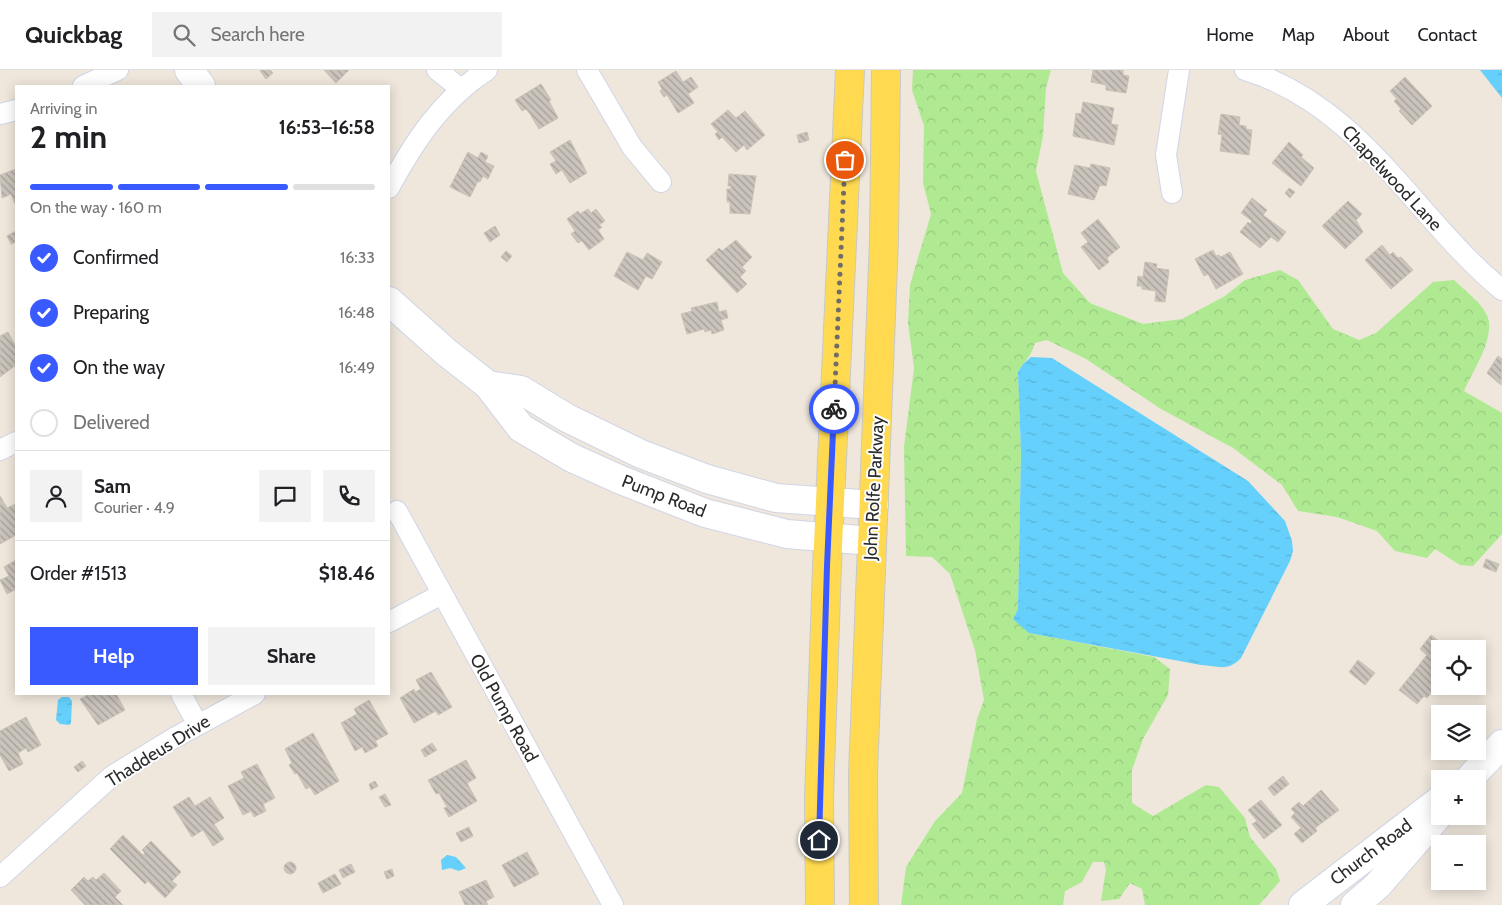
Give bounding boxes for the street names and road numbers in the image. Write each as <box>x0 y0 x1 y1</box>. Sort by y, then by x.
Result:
street label: Chapelwood Lane <box>1337 121 1447 235</box>
street label: John Rolfe Parkway <box>859 415 889 562</box>
street label: Pump Road <box>619 470 709 522</box>
street label: Old Pump Road <box>465 650 543 766</box>
street label: Thaddeus Drive <box>102 710 214 792</box>
street label: Church Road <box>1326 814 1416 890</box>

